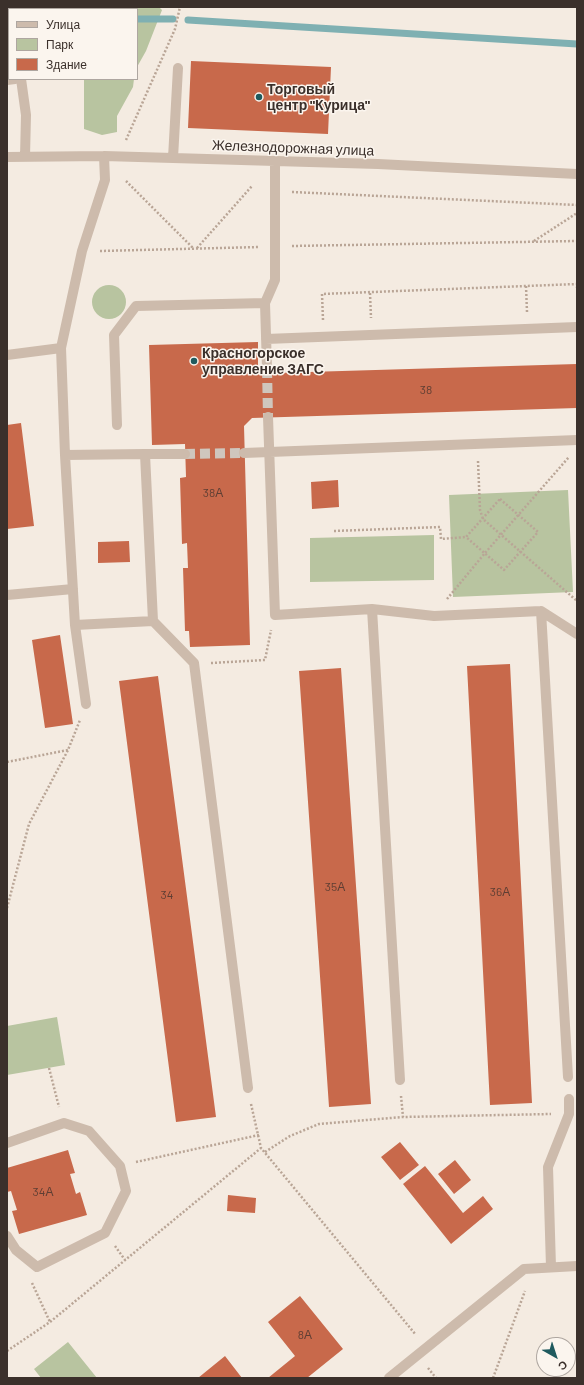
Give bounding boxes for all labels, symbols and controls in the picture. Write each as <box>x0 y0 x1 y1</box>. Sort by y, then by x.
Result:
legend <box>8 8 138 80</box>
text: Улица <box>46 17 80 31</box>
text: Парк <box>46 37 73 51</box>
text: Здание <box>46 57 87 71</box>
place label: Торговый центр "Курица" <box>267 81 370 114</box>
marker: Торговый центр "Курица" <box>254 92 264 102</box>
street label: Железнодорожная улица <box>212 137 374 159</box>
place label: Красногорское управление ЗАГС <box>202 345 324 378</box>
marker: Красногорское управление ЗАГС <box>189 356 199 366</box>
house number: 38 <box>420 383 432 397</box>
house number: 38А <box>203 486 223 500</box>
house number: 35А <box>325 880 345 894</box>
house number: 36А <box>490 885 510 899</box>
house number: 34 <box>161 888 173 902</box>
house number: 34А <box>33 1185 53 1199</box>
house number: 8А <box>298 1328 312 1342</box>
north arrow <box>536 1337 576 1377</box>
text: С <box>556 1358 570 1373</box>

